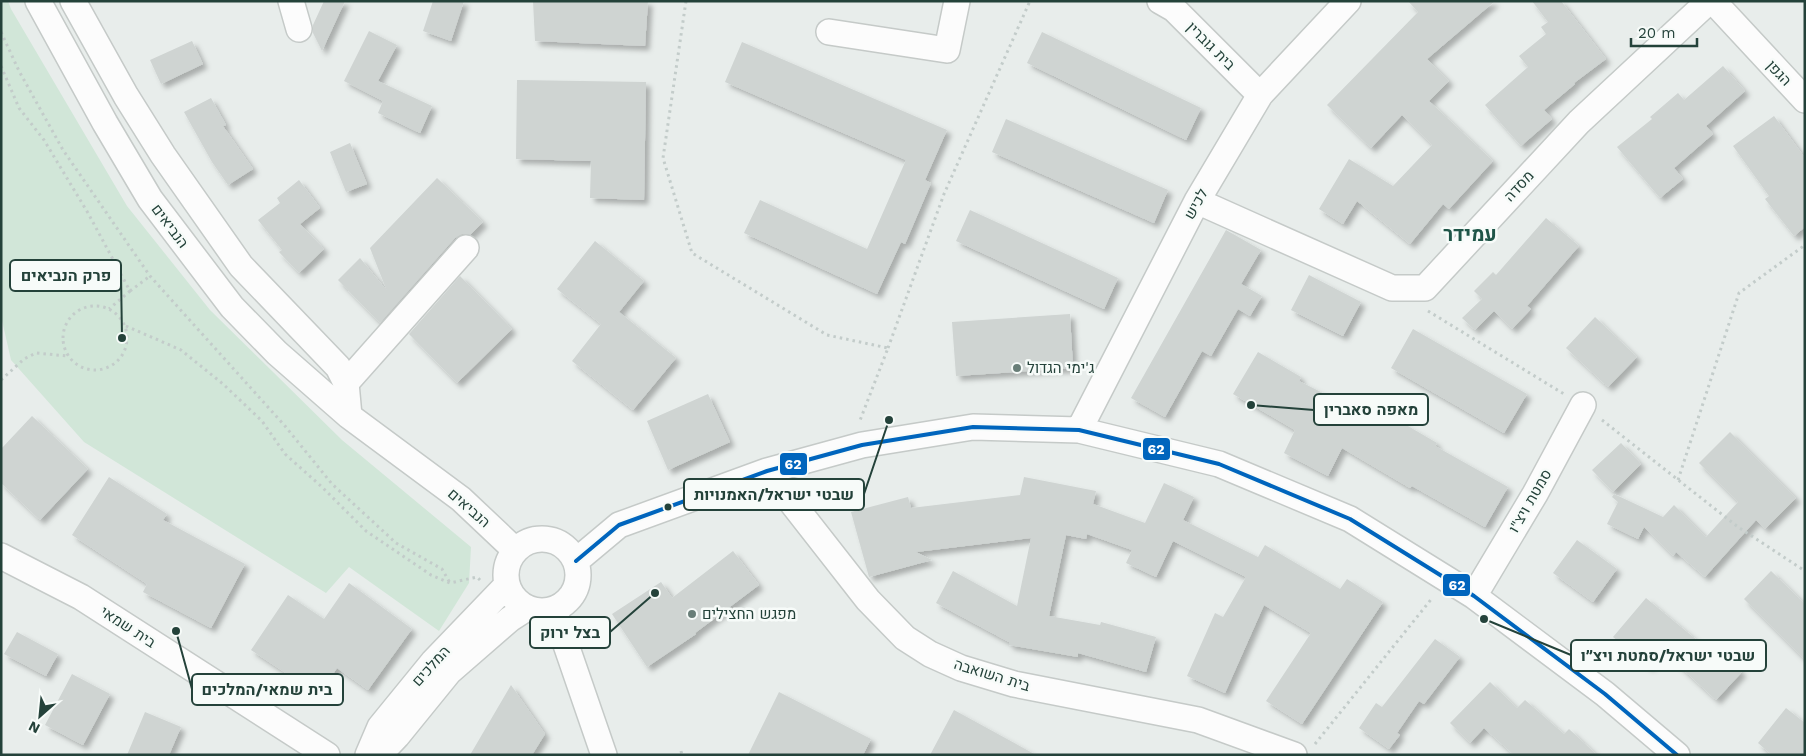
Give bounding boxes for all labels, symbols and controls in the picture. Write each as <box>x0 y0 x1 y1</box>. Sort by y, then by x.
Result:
scale bar <box>1631 15 1697 47</box>
street label: בית גוברין <box>1183 18 1239 74</box>
text: 20 m <box>1638 24 1676 42</box>
street label: הגפן <box>1763 56 1795 90</box>
street label: מסדה <box>1500 167 1538 205</box>
street label: לכיש <box>1180 185 1212 222</box>
street label: הנביאים <box>148 200 192 252</box>
district label: עמידר <box>1443 222 1497 246</box>
callout: פרק הנביאים <box>10 260 121 291</box>
text: פרק הנביאים <box>21 266 111 285</box>
place label: ג'ימי הגדול <box>1027 359 1095 377</box>
marker: ג'ימי הגדול <box>1011 362 1023 374</box>
callout: מאפה סאברין <box>1314 394 1428 425</box>
text: מאפה סאברין <box>1324 400 1418 419</box>
line badge: 62 <box>1142 437 1171 461</box>
text: 62 <box>1148 441 1164 457</box>
line badge: 62 <box>779 452 808 476</box>
text: 62 <box>785 456 801 472</box>
street label: סמטת ויצ"ו <box>1505 466 1555 536</box>
callout: שבטי ישראל/האמנויות <box>684 479 864 510</box>
street label: הנביאים <box>444 485 494 531</box>
text: שבטי ישראל/האמנויות <box>694 485 854 504</box>
unlabelled marker <box>663 502 673 512</box>
line badge: 62 <box>1442 573 1471 597</box>
text: 62 <box>1449 577 1465 593</box>
street label: בית שמאי <box>97 602 159 652</box>
place label: מפגש החצילים <box>702 605 796 623</box>
marker: מפגש החצילים <box>686 608 698 620</box>
callout: בצל ירוק <box>530 617 610 648</box>
text: בצל ירוק <box>540 623 600 642</box>
callout: שבטי ישראל/סמטת ויצ״ו <box>1571 640 1766 671</box>
street label: המלכים <box>408 642 454 690</box>
text: שבטי ישראל/סמטת ויצ״ו <box>1581 646 1755 665</box>
street label: בית השואבה <box>952 655 1032 695</box>
callout: בית שמאי/המלכים <box>192 674 343 705</box>
text: בית שמאי/המלכים <box>202 680 333 699</box>
north arrow <box>15 691 65 741</box>
text: N <box>26 718 42 737</box>

